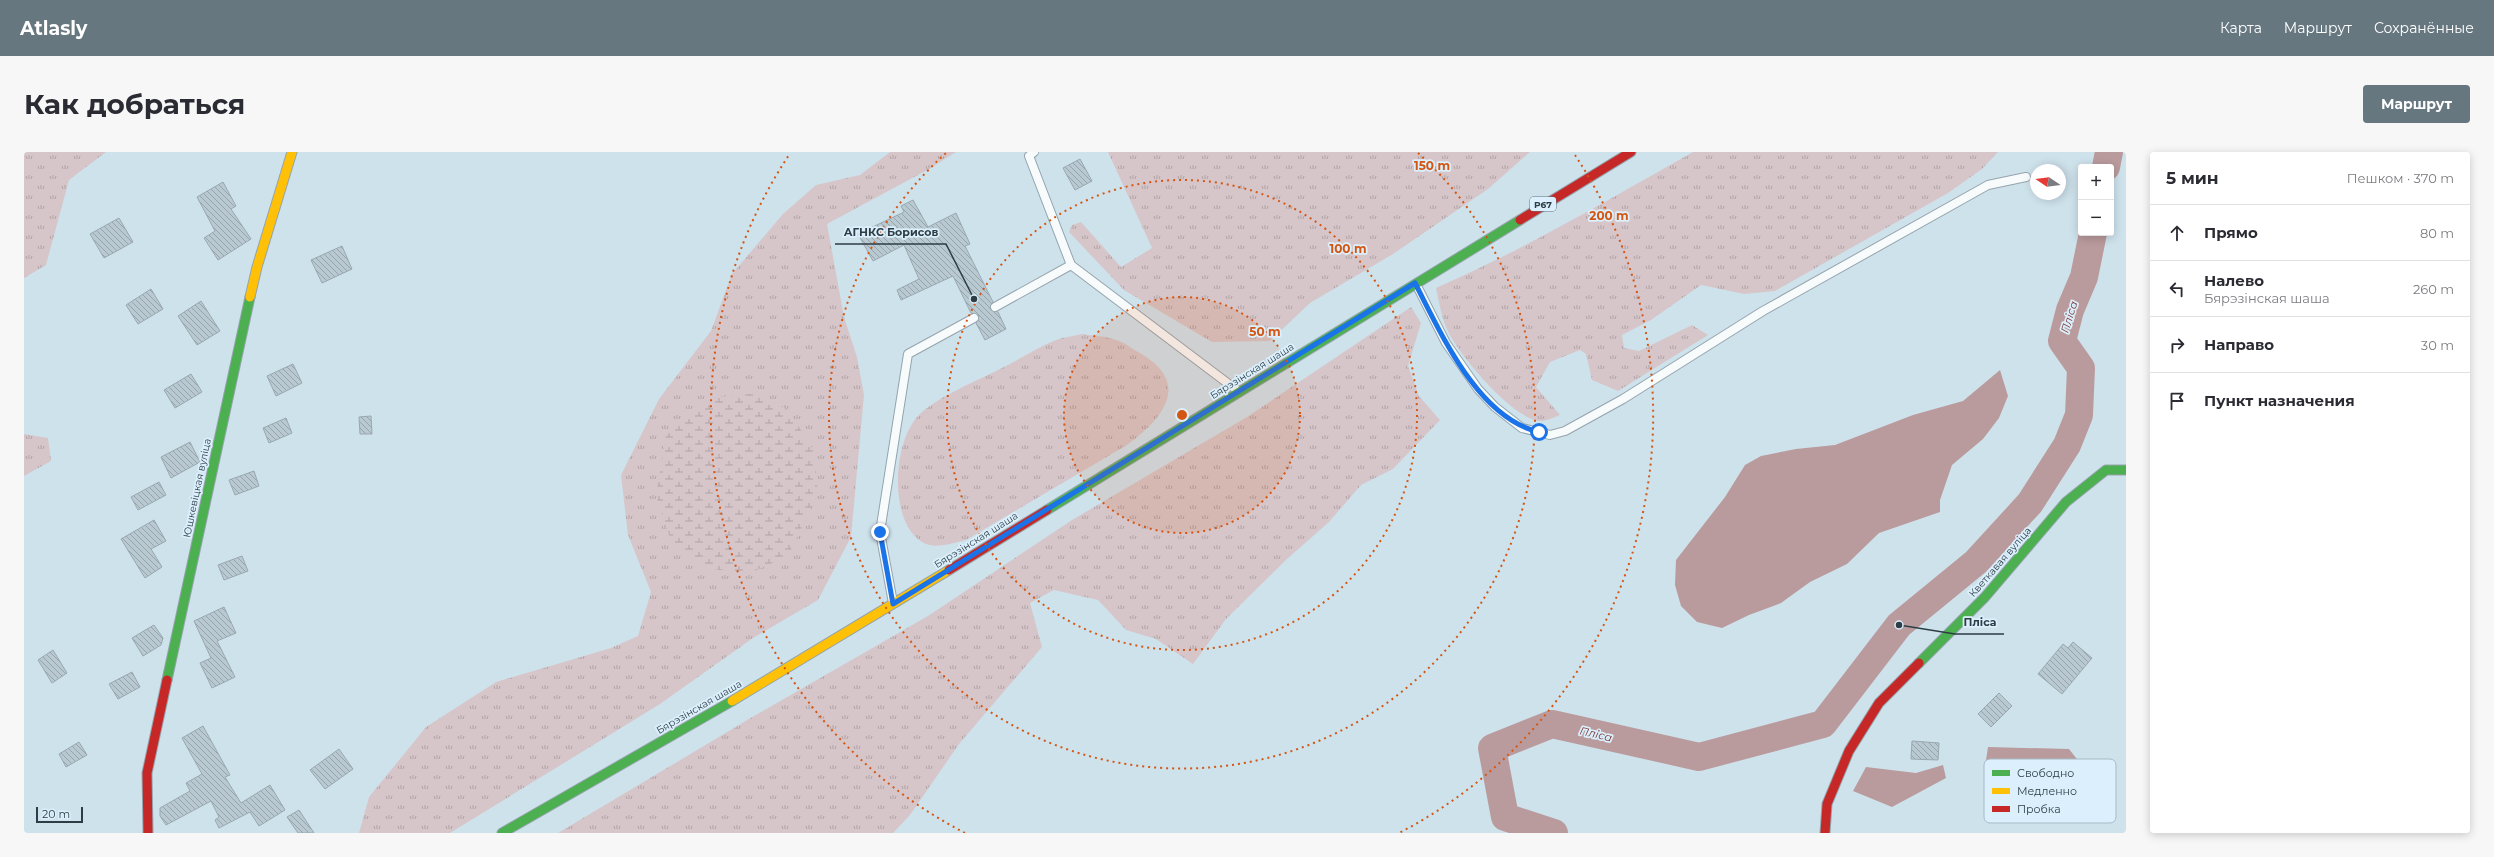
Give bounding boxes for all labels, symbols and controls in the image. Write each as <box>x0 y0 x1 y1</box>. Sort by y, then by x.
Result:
text: Atlasly <box>20 17 87 40</box>
text: Карта <box>2220 19 2262 37</box>
text: Маршрут <box>2284 19 2352 37</box>
text: Сохранённые <box>2374 19 2474 37</box>
button: Маршрут <box>2363 85 2470 123</box>
text: Как добраться <box>24 87 245 121</box>
text: 150 m <box>1414 158 1450 173</box>
north arrow <box>2030 164 2066 200</box>
map controls <box>2078 164 2114 236</box>
button: + <box>2078 164 2114 200</box>
text: 5 мин <box>2166 168 2219 188</box>
text: Пешком · 370 m <box>2347 170 2454 186</box>
road number: Р67 <box>1530 197 1556 211</box>
button: − <box>2078 200 2114 236</box>
text: 200 m <box>1589 208 1629 223</box>
callout: АГНКС Борисов <box>835 221 946 244</box>
icon: ahead <box>2166 222 2188 244</box>
text: Прямо <box>2204 223 2258 242</box>
text: АГНКС Борисов <box>844 225 938 239</box>
text: 80 m <box>2420 225 2454 241</box>
text: 100 m <box>1330 241 1366 256</box>
text: Налево <box>2204 271 2264 290</box>
icon: left <box>2166 278 2188 300</box>
text: 260 m <box>2413 281 2454 297</box>
text: Бярэзінская шаша <box>2204 290 2330 306</box>
water label: Пліса <box>2058 299 2081 335</box>
text: 50 m <box>1249 324 1281 339</box>
icon: right <box>2166 334 2188 356</box>
text: Направо <box>2204 335 2274 354</box>
text: 30 m <box>2421 337 2454 353</box>
street label: Бярэзінская шаша <box>1208 340 1296 402</box>
icon: arrive <box>2166 390 2188 412</box>
text: Пункт назначения <box>2204 391 2355 410</box>
centre of rings <box>1175 408 1189 422</box>
route start <box>1530 423 1548 441</box>
street label: Юшкевіцкая вуліца <box>180 437 214 539</box>
street label: Бярэзінская шаша <box>932 509 1020 571</box>
route end <box>871 523 889 541</box>
street label: Кветкавая вуліца <box>1966 524 2034 600</box>
callout: Пліса <box>1955 611 2004 634</box>
text: Пліса <box>1964 615 1996 629</box>
street label: Бярэзінская шаша <box>654 677 744 737</box>
water label: Пліса <box>1578 723 1614 745</box>
legend <box>1984 759 2116 823</box>
text: Свободно <box>2017 766 2074 780</box>
text: Медленно <box>2017 784 2077 798</box>
text: Пробка <box>2017 802 2061 816</box>
scale bar <box>36 805 83 824</box>
text: 20 m <box>42 807 70 821</box>

